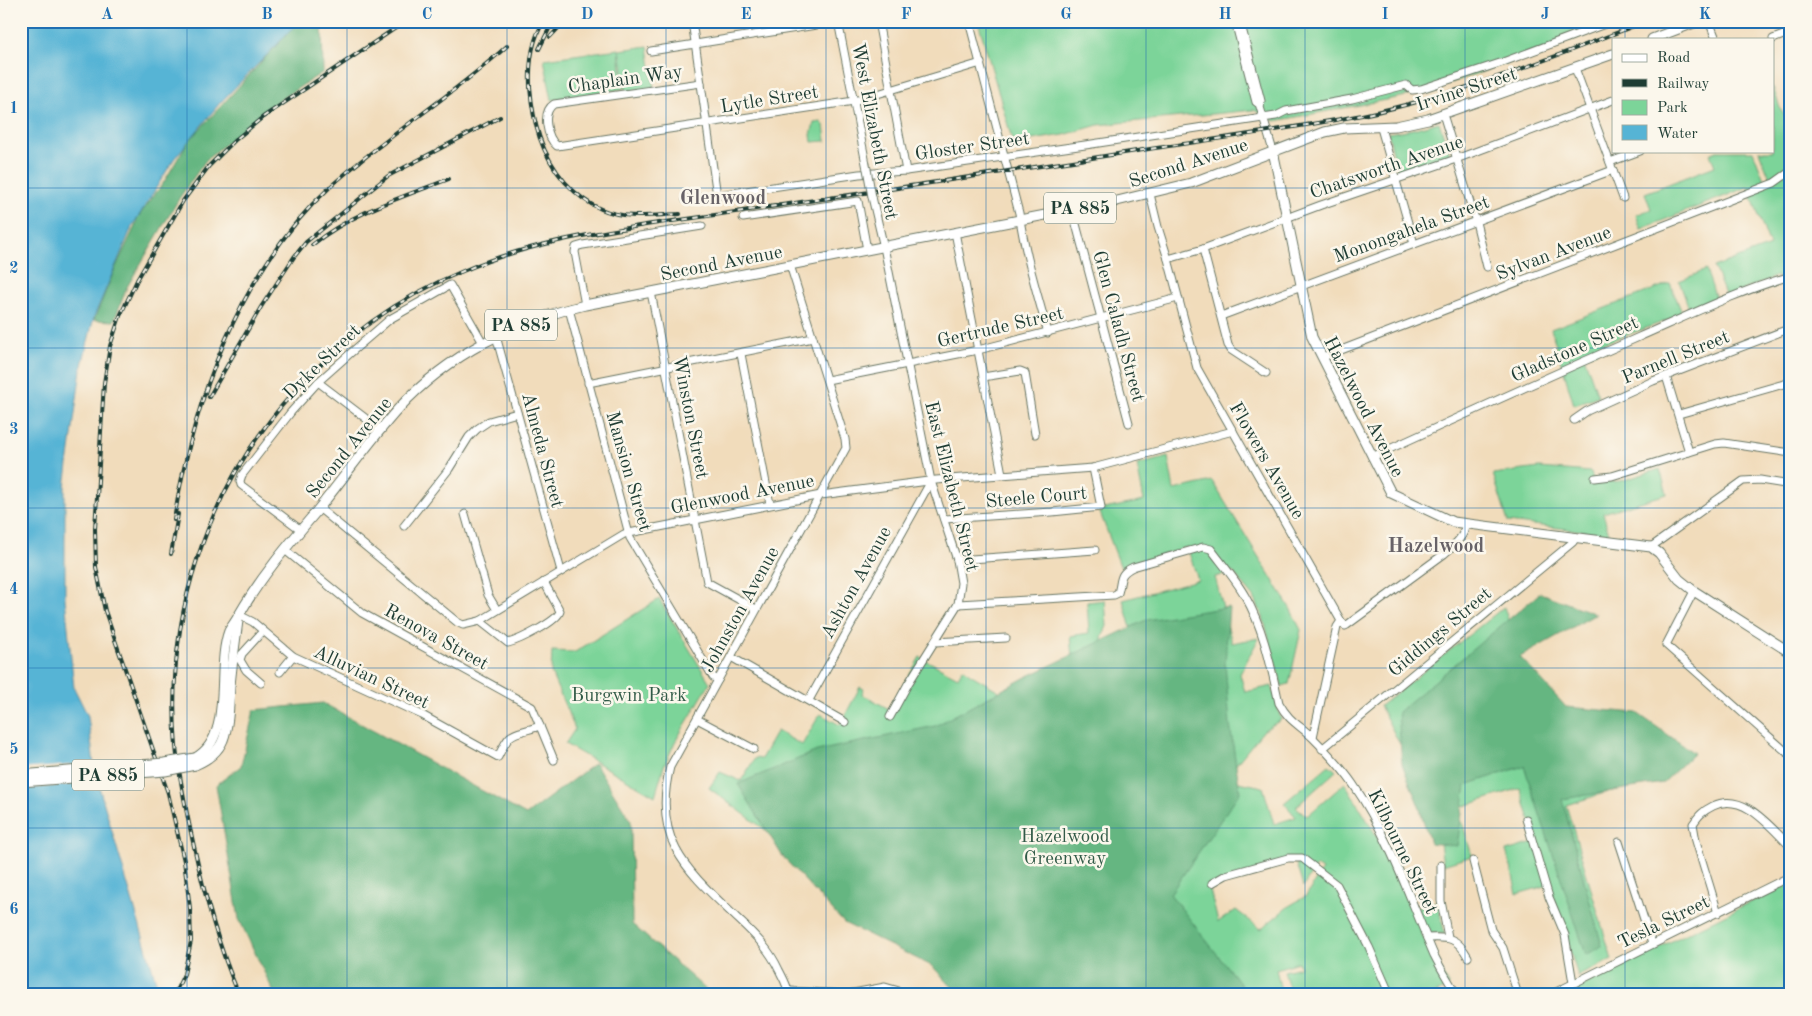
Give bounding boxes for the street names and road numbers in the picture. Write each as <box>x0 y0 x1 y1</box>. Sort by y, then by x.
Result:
street label: West Elizabeth Street <box>847 41 900 221</box>
street label: Chaplain Way <box>567 63 684 98</box>
street label: Irvine Street <box>1414 65 1520 116</box>
street label: Lytle Street <box>719 83 820 118</box>
street label: Gloster Street <box>914 130 1031 165</box>
street label: Chatsworth Avenue <box>1308 133 1466 204</box>
street label: Second Avenue <box>1127 136 1251 193</box>
road number: PA 885 <box>1044 192 1116 224</box>
street label: Monongahela Street <box>1331 193 1492 267</box>
street label: Sylvan Avenue <box>1494 224 1614 285</box>
street label: Second Avenue <box>659 243 784 286</box>
street label: Glen Caladh Street <box>1088 249 1147 404</box>
street label: Gertrude Street <box>936 305 1066 352</box>
road number: PA 885 <box>485 310 557 340</box>
street label: Gladstone Street <box>1509 314 1642 387</box>
street label: Dyke Street <box>280 322 365 404</box>
street label: Parnell Street <box>1619 328 1732 389</box>
street label: Hazelwood Avenue <box>1319 334 1406 480</box>
street label: Winston Street <box>668 354 711 481</box>
street label: Almeda Street <box>517 391 566 510</box>
street label: Second Avenue <box>304 394 396 503</box>
street label: East Elizabeth Street <box>920 399 981 574</box>
street label: Flowers Avenue <box>1225 400 1307 523</box>
street label: Mansion Street <box>601 409 654 534</box>
street label: Glenwood Avenue <box>669 472 816 519</box>
street label: Steele Court <box>985 485 1088 512</box>
street label: Ashton Avenue <box>819 524 896 643</box>
street label: Johnston Avenue <box>699 544 784 676</box>
street label: Giddings Street <box>1385 584 1496 681</box>
street label: Renova Street <box>381 602 491 675</box>
street label: Alluvian Street <box>310 643 432 713</box>
road number: PA 885 <box>72 760 144 790</box>
street label: Kilbourne Street <box>1363 787 1440 918</box>
street label: Tesla Street <box>1615 893 1713 954</box>

